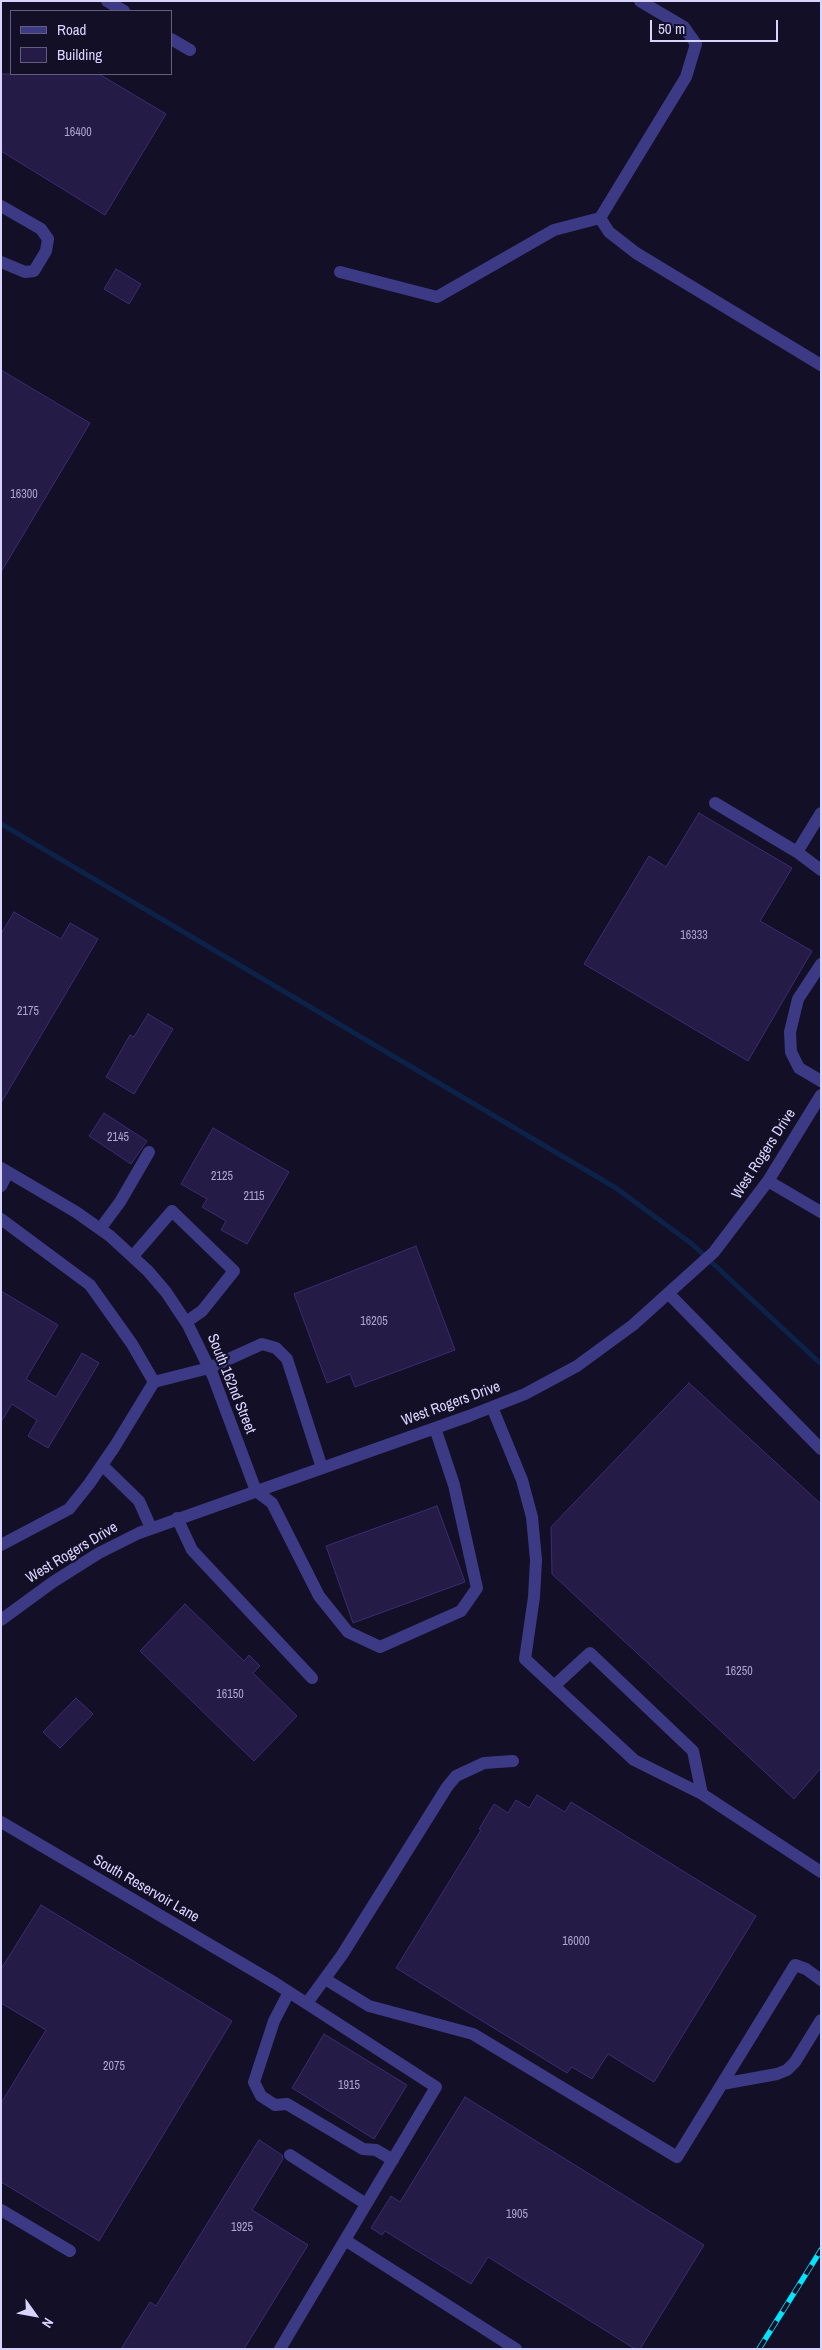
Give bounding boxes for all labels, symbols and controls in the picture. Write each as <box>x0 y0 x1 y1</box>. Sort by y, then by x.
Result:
legend <box>10 10 172 75</box>
scale bar <box>652 10 780 42</box>
text: 50 m <box>658 18 685 39</box>
text: Road <box>57 19 86 40</box>
text: Building <box>57 44 102 65</box>
house number: 16400 <box>64 126 92 140</box>
house number: 16300 <box>10 488 38 502</box>
house number: 16333 <box>680 929 708 943</box>
house number: 2175 <box>17 1005 39 1019</box>
street label: West Rogers Drive <box>728 1106 800 1202</box>
house number: 2145 <box>107 1131 129 1145</box>
house number: 2125 <box>211 1170 233 1184</box>
house number: 2115 <box>243 1190 265 1204</box>
house number: 16205 <box>360 1315 388 1329</box>
street label: South 162nd Street <box>203 1331 259 1437</box>
street label: West Rogers Drive <box>399 1378 503 1430</box>
street label: West Rogers Drive <box>23 1519 121 1587</box>
house number: 16250 <box>725 1665 753 1679</box>
house number: 16150 <box>216 1688 244 1702</box>
street label: South Reservoir Lane <box>90 1851 202 1927</box>
house number: 16000 <box>562 1935 590 1949</box>
house number: 2075 <box>103 2060 125 2074</box>
house number: 1915 <box>338 2079 360 2093</box>
house number: 1905 <box>506 2208 528 2222</box>
house number: 1925 <box>231 2221 253 2235</box>
north arrow <box>10 2290 60 2340</box>
text: N <box>38 2315 58 2331</box>

